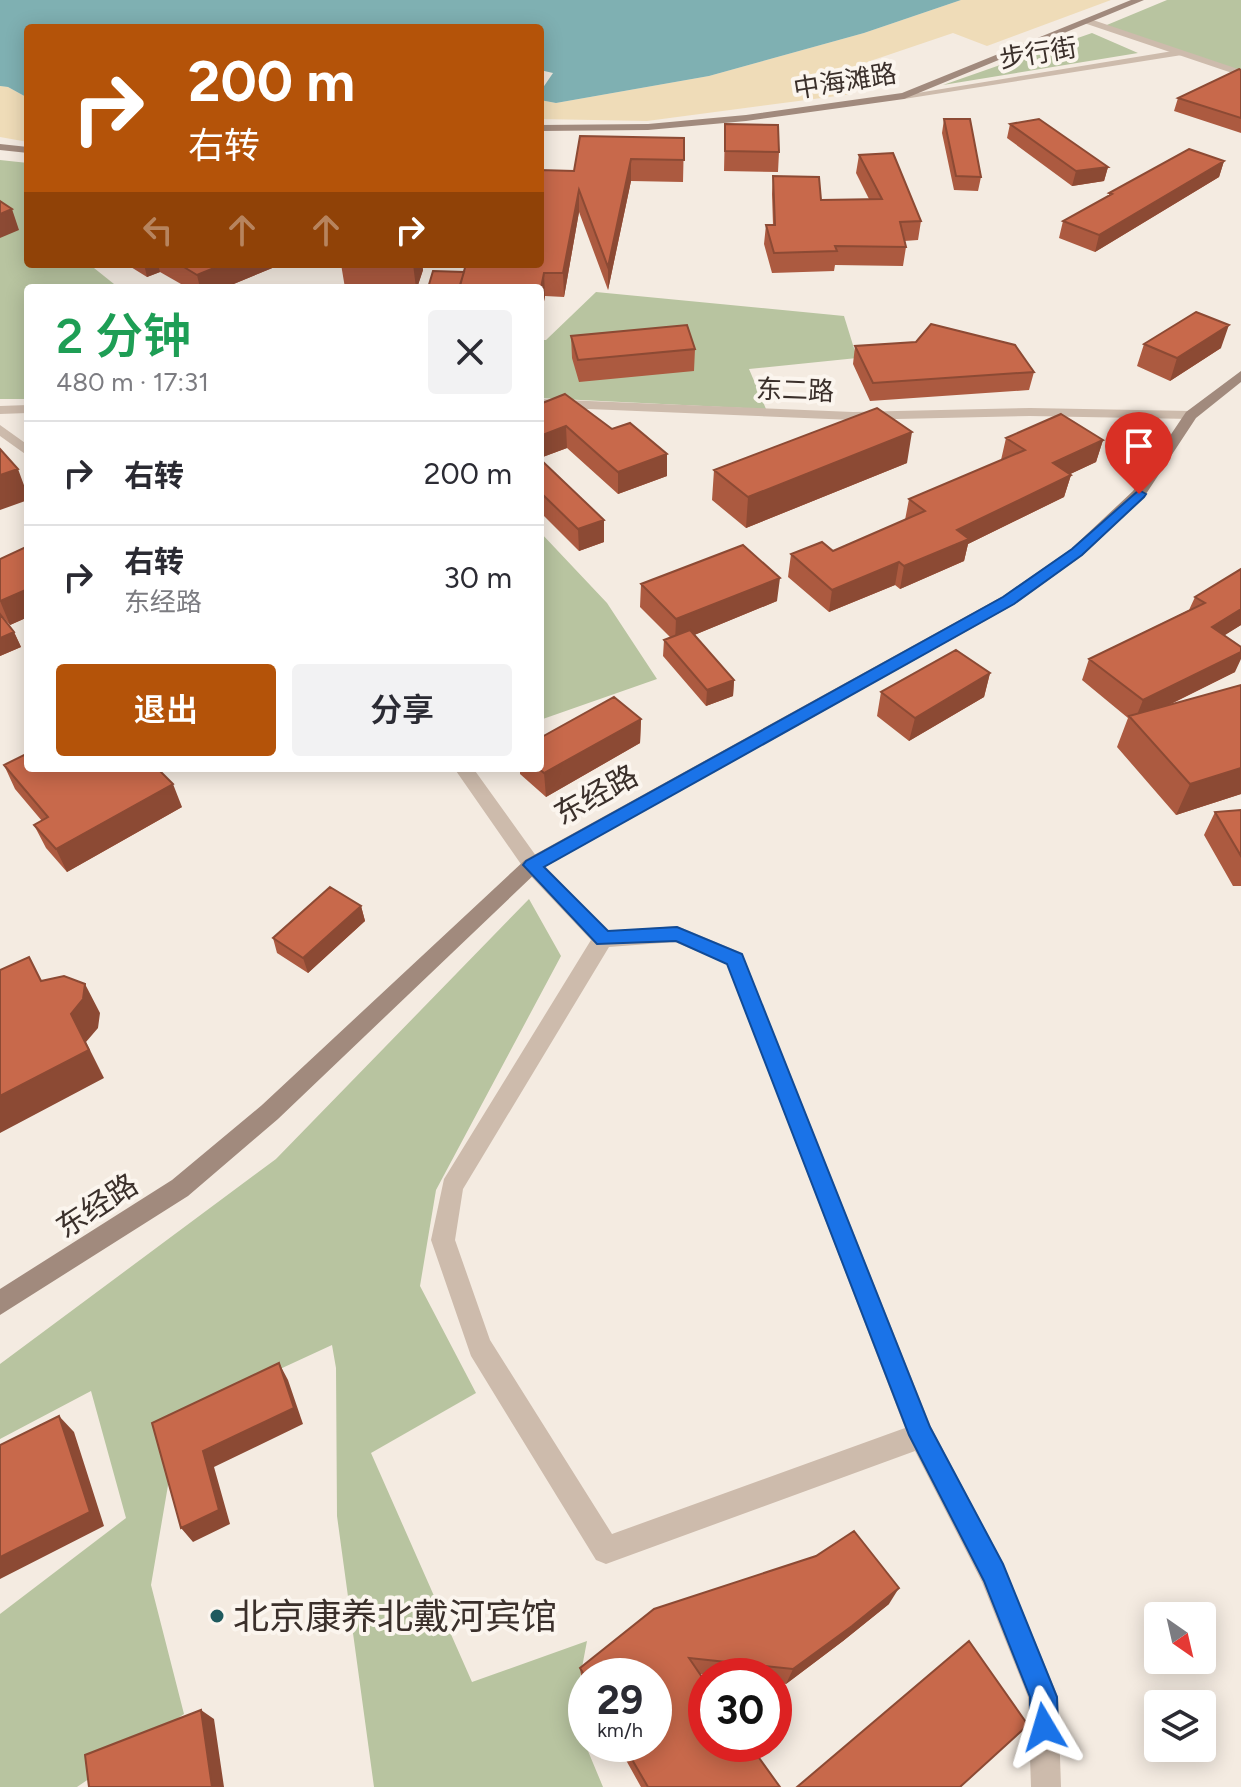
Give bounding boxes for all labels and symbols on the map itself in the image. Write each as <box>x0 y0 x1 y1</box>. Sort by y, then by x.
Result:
street label: 步行街 <box>997 31 1079 75</box>
street label: 中海滩路 <box>791 57 899 105</box>
street label: 东二路 <box>755 373 835 407</box>
pin <box>1105 412 1173 494</box>
street label: 东经路 <box>547 757 644 833</box>
street label: 东经路 <box>49 1166 145 1246</box>
place label: 北京康养北戴河宾馆 <box>233 1595 557 1638</box>
north arrow <box>1144 1602 1216 1674</box>
marker: 北京康养北戴河宾馆 <box>208 1607 226 1625</box>
speed limit sign: 30 <box>688 1658 792 1762</box>
position arrow <box>1002 1685 1086 1769</box>

